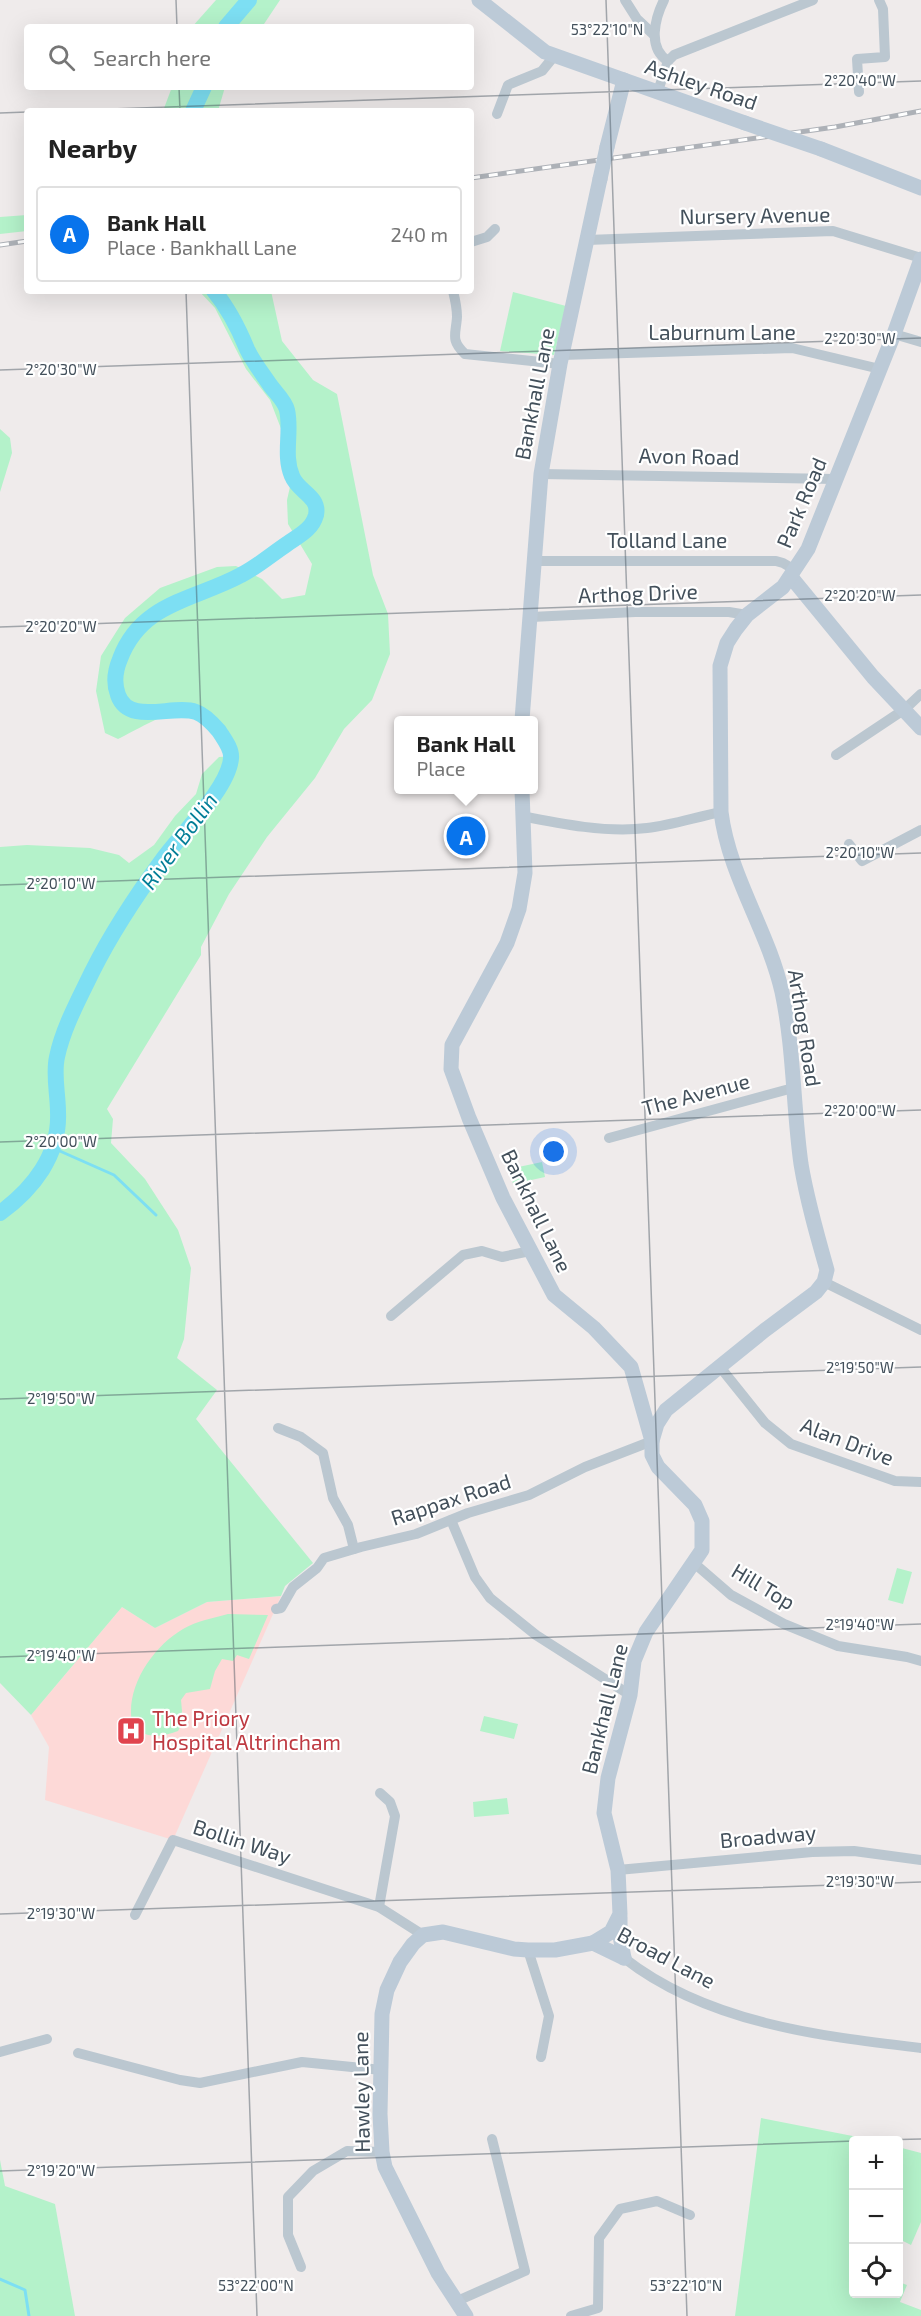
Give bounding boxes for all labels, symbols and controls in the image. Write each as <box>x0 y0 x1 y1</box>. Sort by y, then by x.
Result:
text: 53°22'10"N <box>571 20 643 38</box>
search box <box>24 24 474 90</box>
icon: search <box>45 41 78 74</box>
text: Search here <box>93 44 211 70</box>
street label: Ashley Road <box>642 53 761 114</box>
text: 2°20'40"W <box>824 71 896 89</box>
text: Nearby <box>48 132 137 163</box>
street label: Nursery Avenue <box>679 201 831 228</box>
text: Bank Hall <box>107 209 206 235</box>
text: A <box>63 222 76 246</box>
text: 240 m <box>390 222 448 246</box>
text: Place · Bankhall Lane <box>107 235 297 259</box>
street label: Laburnum Lane <box>648 319 796 344</box>
street label: Bankhall Lane <box>509 326 559 462</box>
text: 2°20'30"W <box>824 329 896 347</box>
text: 2°20'30"W <box>25 360 97 378</box>
street label: Avon Road <box>638 442 740 469</box>
street label: Park Road <box>770 453 831 551</box>
street label: Tolland Lane <box>607 527 727 552</box>
street label: Arthog Drive <box>578 578 698 607</box>
text: 2°20'20"W <box>824 586 896 604</box>
text: 2°20'20"W <box>25 617 97 635</box>
popup <box>394 716 538 794</box>
text: Bank Hall <box>417 730 515 756</box>
text: Place <box>417 756 466 780</box>
water label: River Bollin <box>135 787 222 894</box>
pin: A <box>446 814 486 858</box>
text: 2°20'10"W <box>825 843 895 861</box>
text: 2°20'10"W <box>26 874 96 892</box>
street label: Arthog Road <box>784 967 827 1088</box>
street label: The Avenue <box>639 1067 752 1120</box>
text: 2°20'00"W <box>824 1101 896 1119</box>
text: 2°20'00"W <box>25 1132 97 1150</box>
your location <box>539 1137 568 1166</box>
street label: Bankhall Lane <box>497 1145 578 1276</box>
text: 2°19'50"W <box>826 1358 894 1376</box>
text: 2°19'50"W <box>27 1389 95 1407</box>
street label: Alan Drive <box>798 1411 898 1470</box>
street label: Rappax Road <box>387 1467 514 1530</box>
street label: Hill Top <box>728 1557 800 1614</box>
text: 2°19'40"W <box>825 1615 895 1633</box>
street label: Bankhall Lane <box>575 1641 632 1776</box>
text: 2°19'40"W <box>26 1646 96 1664</box>
place label: The Priory Hospital Altrincham <box>152 1705 341 1754</box>
hospital icon: The Priory Hospital Altrincham <box>115 1715 147 1747</box>
street label: Bollin Way <box>190 1813 295 1868</box>
street label: Broadway <box>719 1819 817 1852</box>
text: 2°19'30"W <box>826 1872 894 1890</box>
text: 2°19'30"W <box>27 1904 95 1922</box>
street label: Broad Lane <box>614 1920 720 1993</box>
street label: Hawley Lane <box>347 2031 374 2153</box>
map controls <box>849 2136 903 2298</box>
button: + <box>849 2136 903 2190</box>
text: 2°19'20"W <box>27 2161 95 2179</box>
button: − <box>849 2190 903 2244</box>
button: locate <box>849 2244 903 2298</box>
text: 53°22'00"N <box>218 2276 294 2294</box>
text: 53°22'10"N <box>650 2276 722 2294</box>

